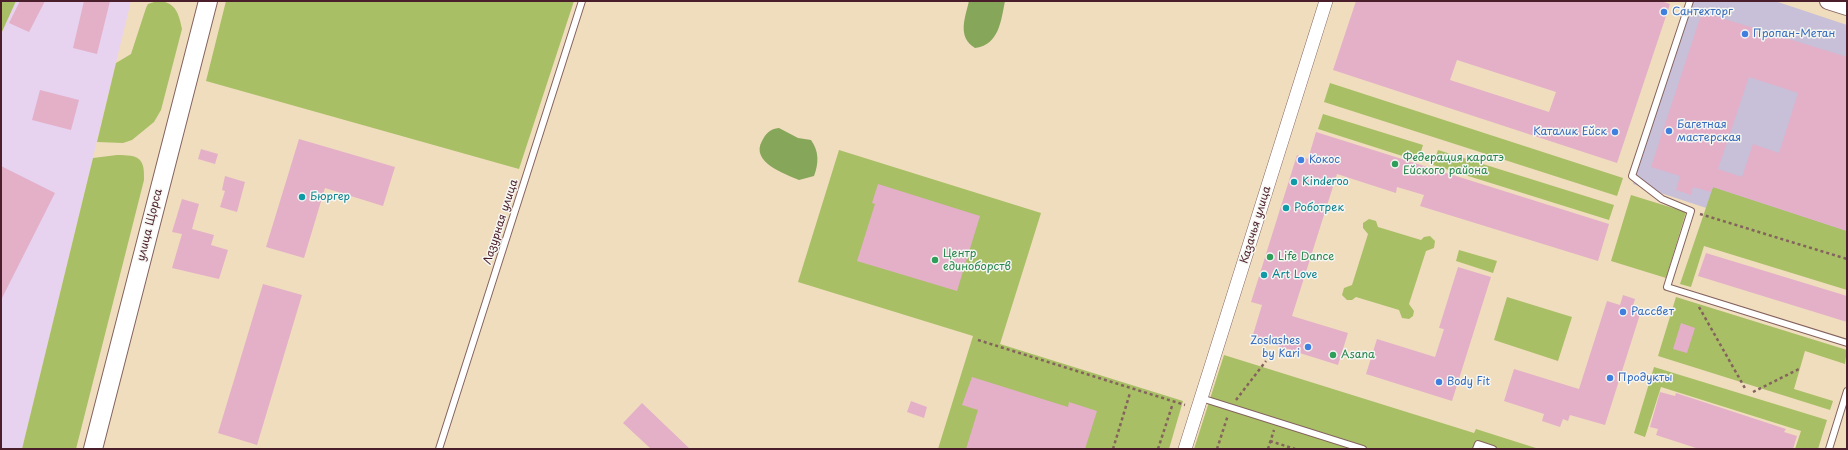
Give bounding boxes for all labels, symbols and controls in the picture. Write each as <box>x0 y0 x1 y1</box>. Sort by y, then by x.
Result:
place label: Сантехторг <box>1672 5 1733 19</box>
marker: Сантехторг <box>1659 7 1669 17</box>
place label: Пропан-Метан <box>1753 27 1835 41</box>
marker: Пропан-Метан <box>1740 29 1750 39</box>
place label: Багетная мастерская <box>1677 118 1741 144</box>
place label: Каталик Ейск <box>1533 125 1607 139</box>
marker: Багетная мастерская <box>1664 126 1674 136</box>
marker: Каталик Ейск <box>1610 127 1620 137</box>
place label: Федерация каратэ Ейского района <box>1403 151 1504 177</box>
place label: Кокос <box>1309 153 1340 167</box>
marker: Кокос <box>1296 155 1306 165</box>
marker: Федерация каратэ Ейского района <box>1390 159 1400 169</box>
place label: Kinderoo <box>1302 175 1349 189</box>
marker: Kinderoo <box>1289 177 1299 187</box>
street label: Лазурная улица <box>481 178 521 266</box>
street label: Казачья улица <box>1238 185 1274 265</box>
street label: улица Щорса <box>135 187 165 263</box>
place label: Бюргер <box>310 190 350 204</box>
marker: Бюргер <box>297 192 307 202</box>
place label: Роботрек <box>1294 201 1344 215</box>
marker: Роботрек <box>1281 203 1291 213</box>
place label: Центр единоборств <box>943 247 1011 273</box>
place label: Life Dance <box>1278 250 1334 264</box>
marker: Life Dance <box>1265 252 1275 262</box>
marker: Центр единоборств <box>930 255 940 265</box>
place label: Art Love <box>1272 268 1317 282</box>
marker: Art Love <box>1259 270 1269 280</box>
place label: Рассвет <box>1631 305 1674 319</box>
marker: Рассвет <box>1618 307 1628 317</box>
place label: Zoslashes by Kari <box>1250 334 1300 360</box>
marker: Zoslashes by Kari <box>1303 342 1313 352</box>
place label: Asana <box>1341 348 1375 362</box>
marker: Asana <box>1328 350 1338 360</box>
place label: Продукты <box>1618 371 1672 385</box>
marker: Продукты <box>1605 373 1615 383</box>
place label: Body Fit <box>1447 375 1490 389</box>
marker: Body Fit <box>1434 377 1444 387</box>

